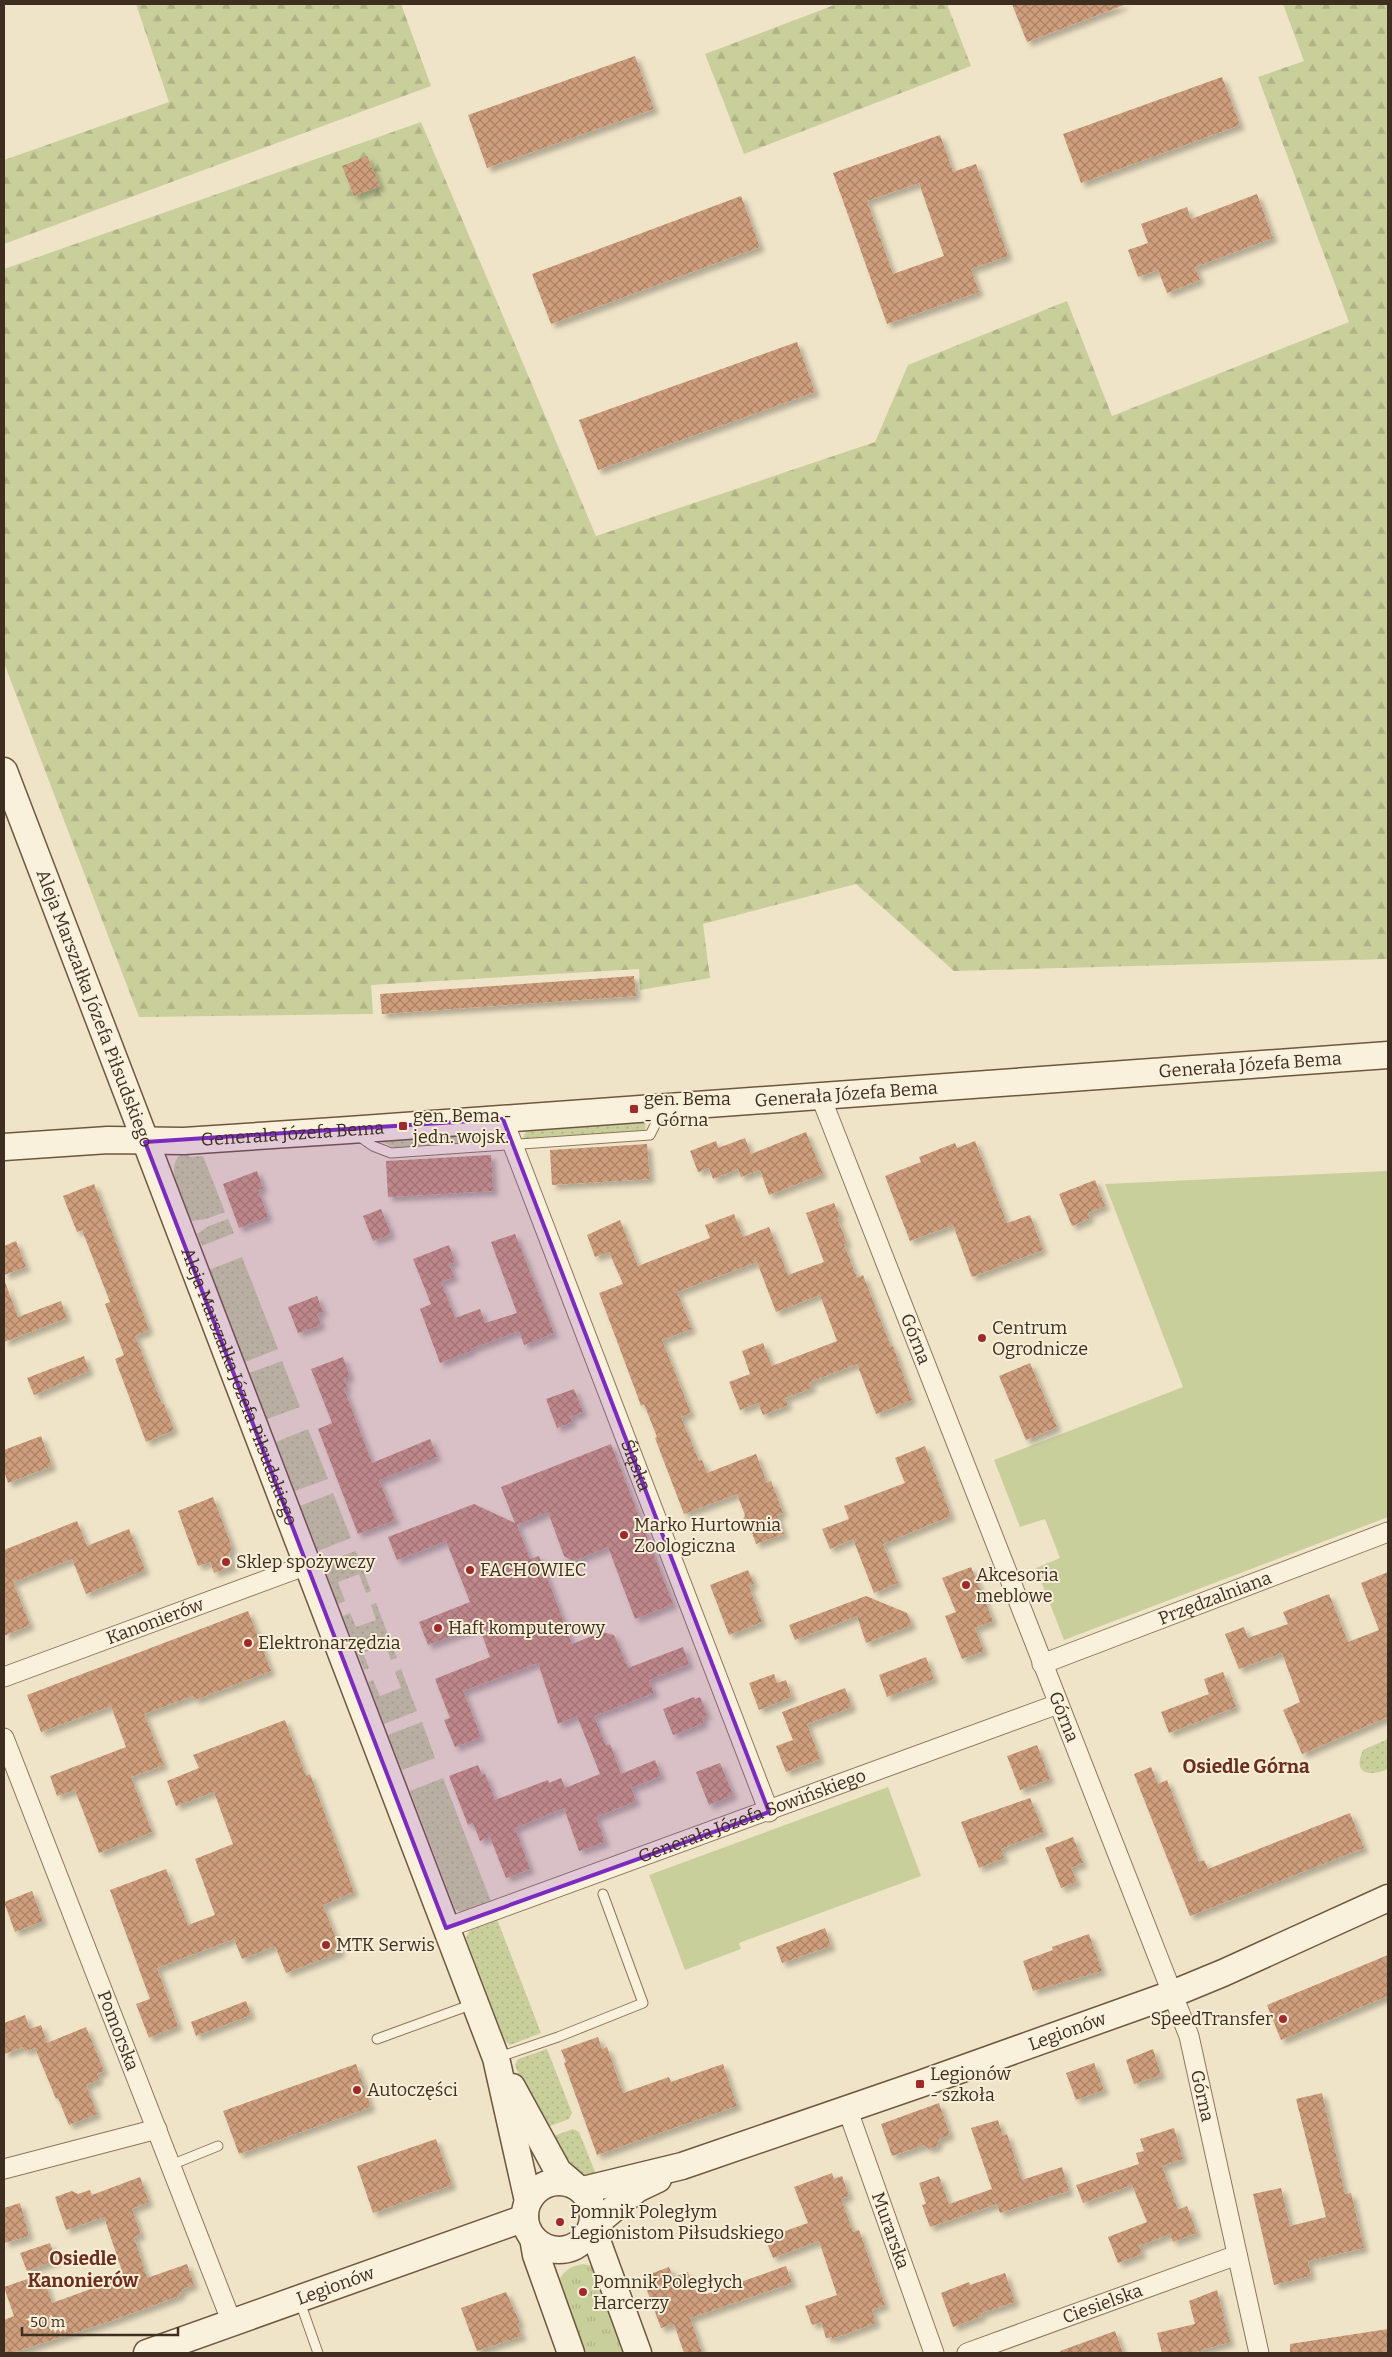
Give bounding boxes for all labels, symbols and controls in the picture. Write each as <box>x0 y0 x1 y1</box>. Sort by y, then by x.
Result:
street label: Aleja Marszałka Józefa Piłsudskiego <box>32 866 158 1150</box>
street label: Generała Józefa Bema <box>1158 1047 1343 1083</box>
street label: Generała Józefa Bema <box>754 1077 939 1112</box>
place label: gen. Bema - Górna <box>644 1088 731 1131</box>
marker: gen. Bema - Górna <box>628 1103 640 1115</box>
place label: gen. Bema - jedn. wojsk. <box>412 1105 512 1148</box>
street label: Generała Józefa Bema <box>200 1116 385 1151</box>
marker: gen. Bema - jedn. wojsk. <box>397 1120 409 1132</box>
street label: Aleja Marszałka Józefa Piłsudskiego <box>176 1244 302 1529</box>
street label: Górna <box>896 1310 936 1368</box>
place label: Centrum Ogrodnicze <box>992 1317 1088 1360</box>
marker: Centrum Ogrodnicze <box>976 1332 988 1344</box>
street label: Śląska <box>616 1436 656 1495</box>
place label: Marko Hurtownia Zoologiczna <box>634 1514 781 1557</box>
marker: Marko Hurtownia Zoologiczna <box>618 1529 630 1541</box>
place label: Sklep spożywczy <box>236 1551 376 1573</box>
marker: Sklep spożywczy <box>220 1556 232 1568</box>
place label: FACHOWIEC <box>480 1559 586 1581</box>
marker: FACHOWIEC <box>464 1564 476 1576</box>
place label: Akcesoria meblowe <box>976 1564 1059 1607</box>
street label: Przędzalniana <box>1155 1566 1275 1630</box>
marker: Akcesoria meblowe <box>960 1579 972 1591</box>
street label: Kanonierów <box>103 1593 207 1649</box>
place label: Haft komputerowy <box>448 1617 606 1639</box>
marker: Haft komputerowy <box>432 1622 444 1634</box>
place label: Elektronarzędzia <box>258 1632 401 1654</box>
marker: Elektronarzędzia <box>242 1637 254 1649</box>
street label: Górna <box>1044 1688 1084 1746</box>
district label: Osiedle Górna <box>1182 1755 1310 1778</box>
street label: Generała Józefa Sowińskiego <box>635 1764 869 1868</box>
place label: MTK Serwis <box>336 1934 435 1956</box>
marker: MTK Serwis <box>320 1939 332 1951</box>
street label: Pomorska <box>92 1987 144 2074</box>
street label: Legionów <box>1025 2007 1110 2055</box>
place label: SpeedTransfer <box>1150 2008 1273 2030</box>
marker: SpeedTransfer <box>1277 2013 1289 2025</box>
place label: Legionów - szkoła <box>930 2063 1011 2106</box>
street label: Górna <box>1186 2068 1219 2124</box>
marker: Legionów - szkoła <box>914 2078 926 2090</box>
place label: Autoczęści <box>367 2079 458 2101</box>
marker: Autoczęści <box>351 2084 363 2096</box>
street label: Murarska <box>867 2189 914 2272</box>
place label: Pomnik Poległym Legionistom Piłsudskiego <box>570 2201 784 2244</box>
marker: Pomnik Poległym Legionistom Piłsudskiego <box>554 2216 566 2228</box>
district label: Osiedle Kanonierów <box>28 2247 139 2292</box>
street label: Legionów <box>294 2262 378 2310</box>
place label: Pomnik Poległych Harcerzy <box>593 2271 743 2314</box>
street label: Ciesielska <box>1059 2279 1146 2328</box>
marker: Pomnik Poległych Harcerzy <box>577 2286 589 2298</box>
scale bar <box>22 2304 179 2336</box>
text: 50 m <box>30 2313 66 2331</box>

